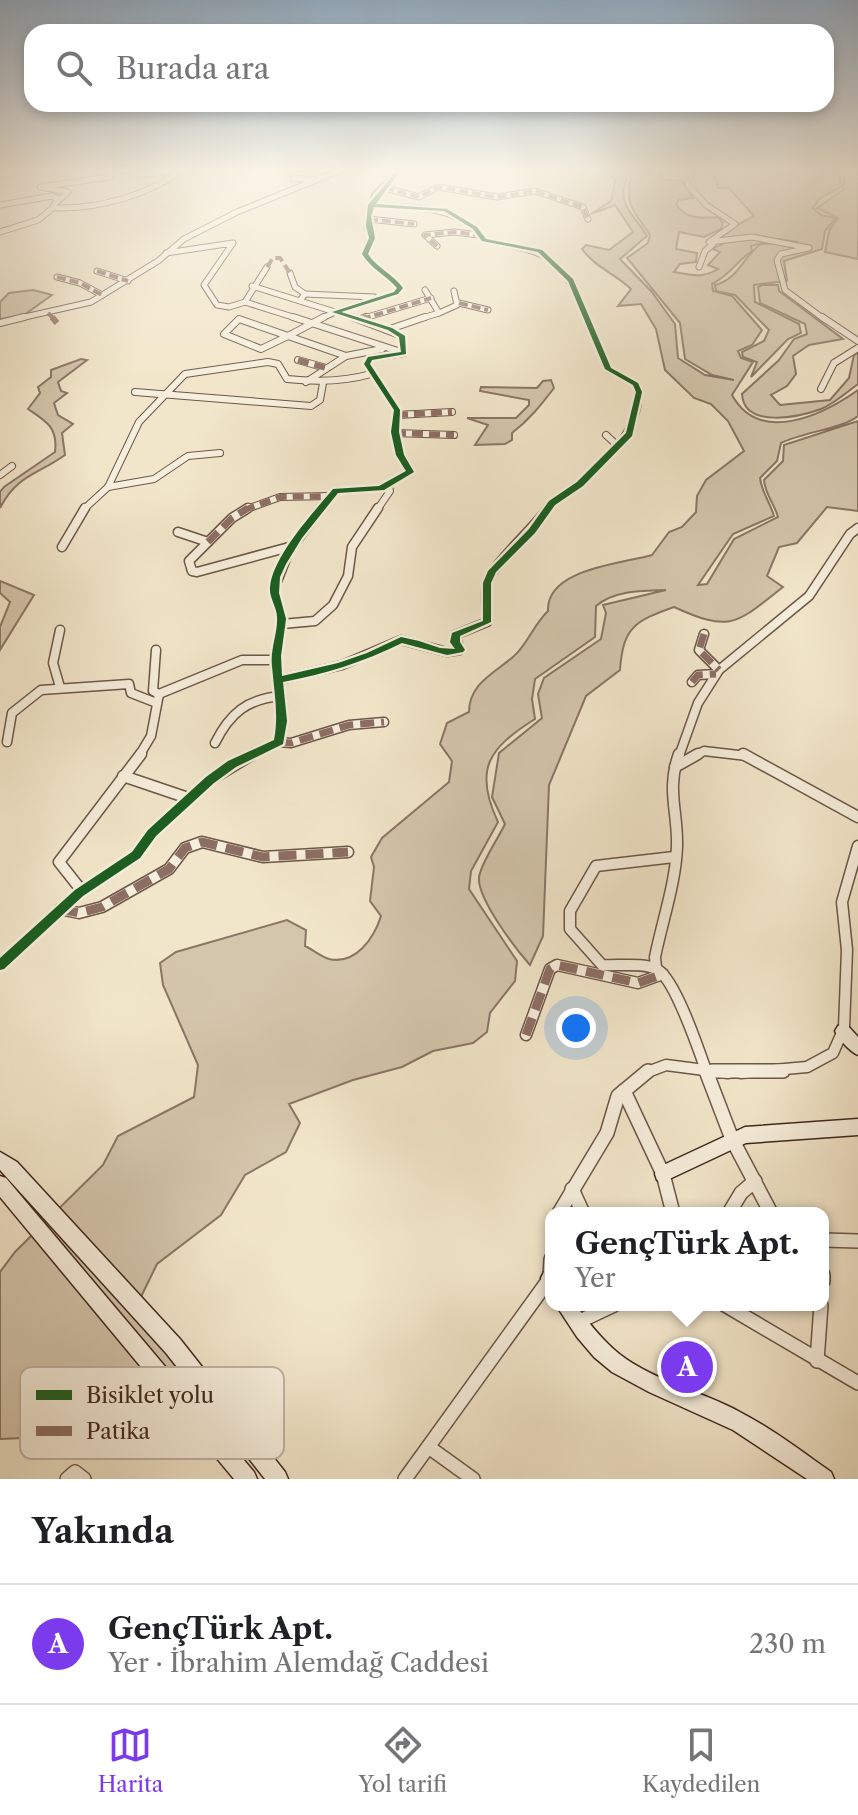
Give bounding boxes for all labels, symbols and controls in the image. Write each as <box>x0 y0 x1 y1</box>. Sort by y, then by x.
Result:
search box <box>24 24 834 112</box>
icon: search <box>52 46 96 90</box>
text: Burada ara <box>116 50 270 87</box>
your location <box>556 1008 596 1048</box>
popup <box>545 1207 829 1311</box>
text: GençTürk Apt. <box>575 1225 799 1262</box>
text: Yer <box>575 1262 616 1294</box>
pin: A <box>661 1337 713 1397</box>
legend <box>20 1367 284 1459</box>
text: Bisiklet yolu <box>86 1382 214 1409</box>
text: Patika <box>86 1418 151 1445</box>
text: Yakında <box>32 1510 174 1552</box>
text: GençTürk Apt. <box>108 1610 333 1647</box>
text: A <box>48 1628 68 1660</box>
text: 230 m <box>749 1628 826 1660</box>
text: Yer · İbrahim Alemdağ Caddesi <box>108 1647 489 1679</box>
tab: Harita <box>98 1723 163 1798</box>
tab: Yol tarifi <box>359 1723 447 1798</box>
tab: Kaydedilen <box>642 1723 760 1798</box>

